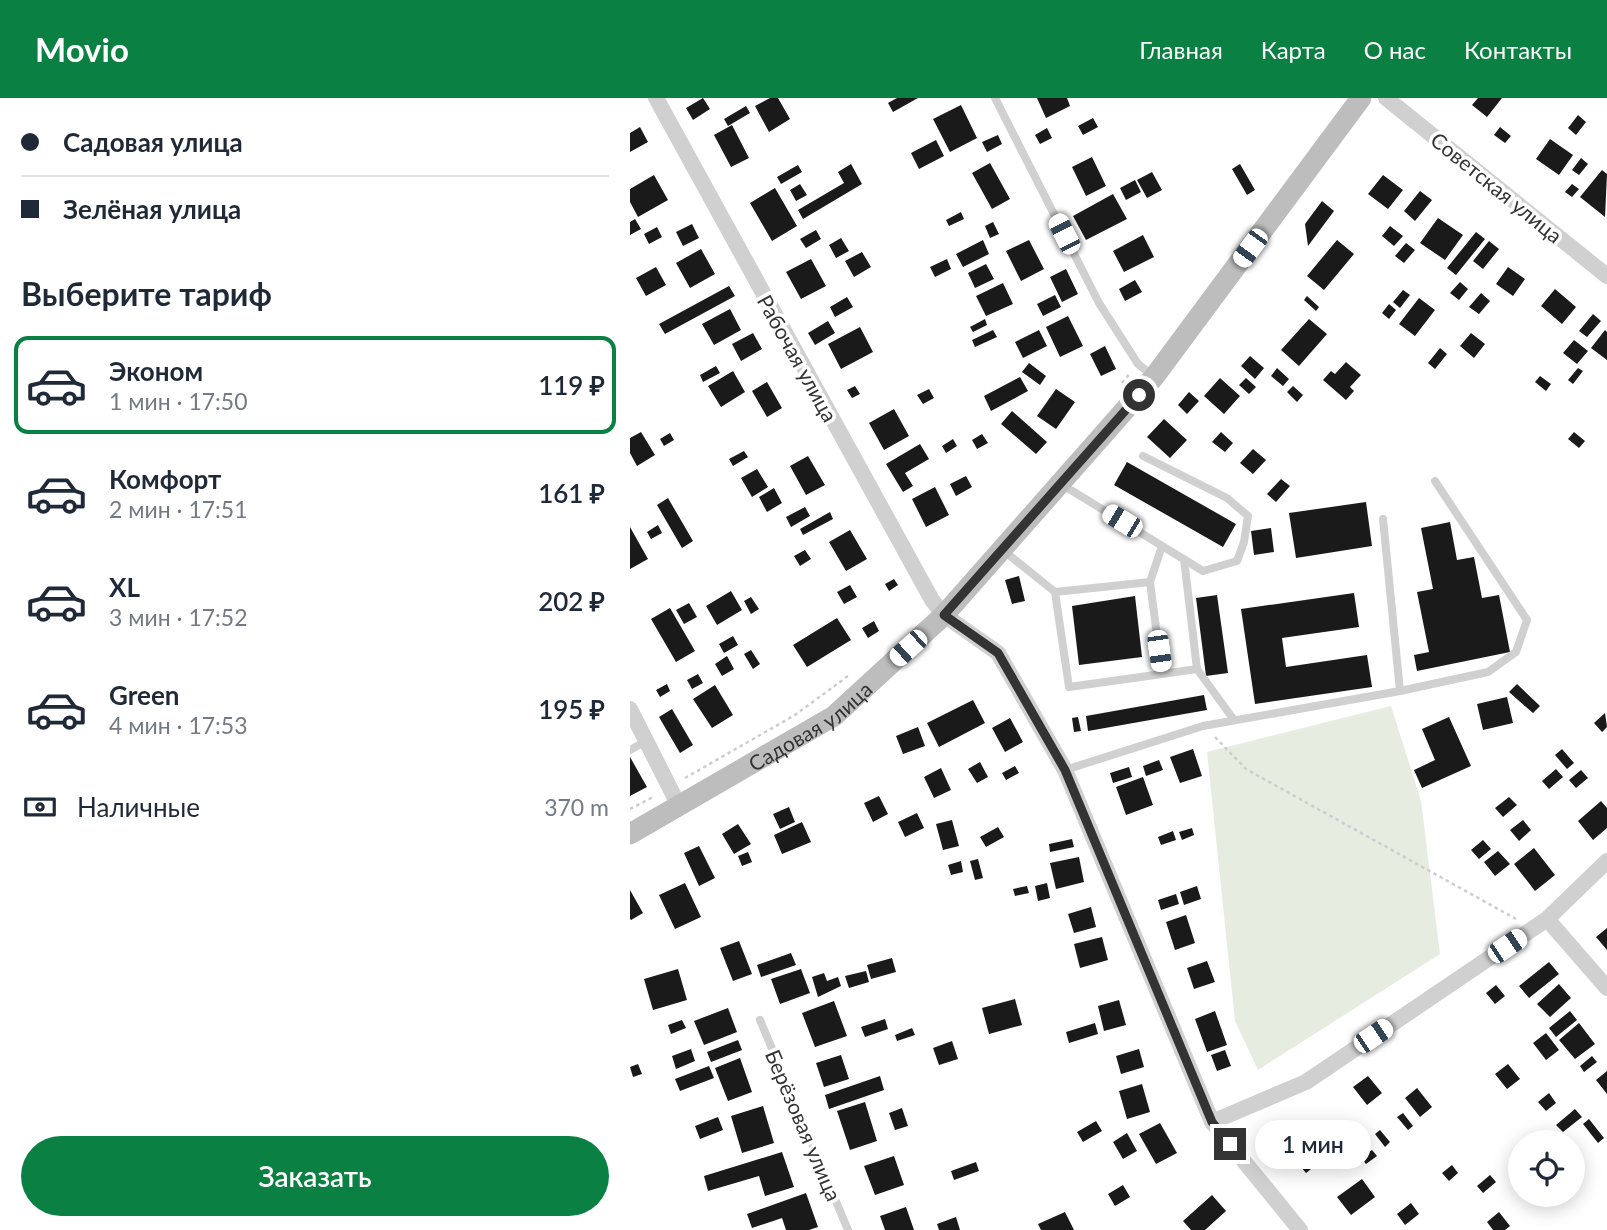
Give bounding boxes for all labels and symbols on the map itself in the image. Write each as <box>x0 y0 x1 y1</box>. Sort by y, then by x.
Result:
street label: Советская улица <box>1426 126 1568 248</box>
car <box>1046 211 1083 257</box>
car <box>1230 225 1271 271</box>
street label: Рабочая улица <box>753 290 843 426</box>
route start <box>1123 379 1155 411</box>
car <box>1099 501 1146 541</box>
car <box>886 626 931 670</box>
car <box>1146 629 1173 673</box>
street label: Садовая улица <box>744 676 876 776</box>
car <box>1484 926 1531 966</box>
car <box>1350 1016 1397 1056</box>
street label: Берёзовая улица <box>761 1045 847 1205</box>
callout: 1 мин <box>1254 1119 1370 1168</box>
route end <box>1214 1128 1246 1160</box>

